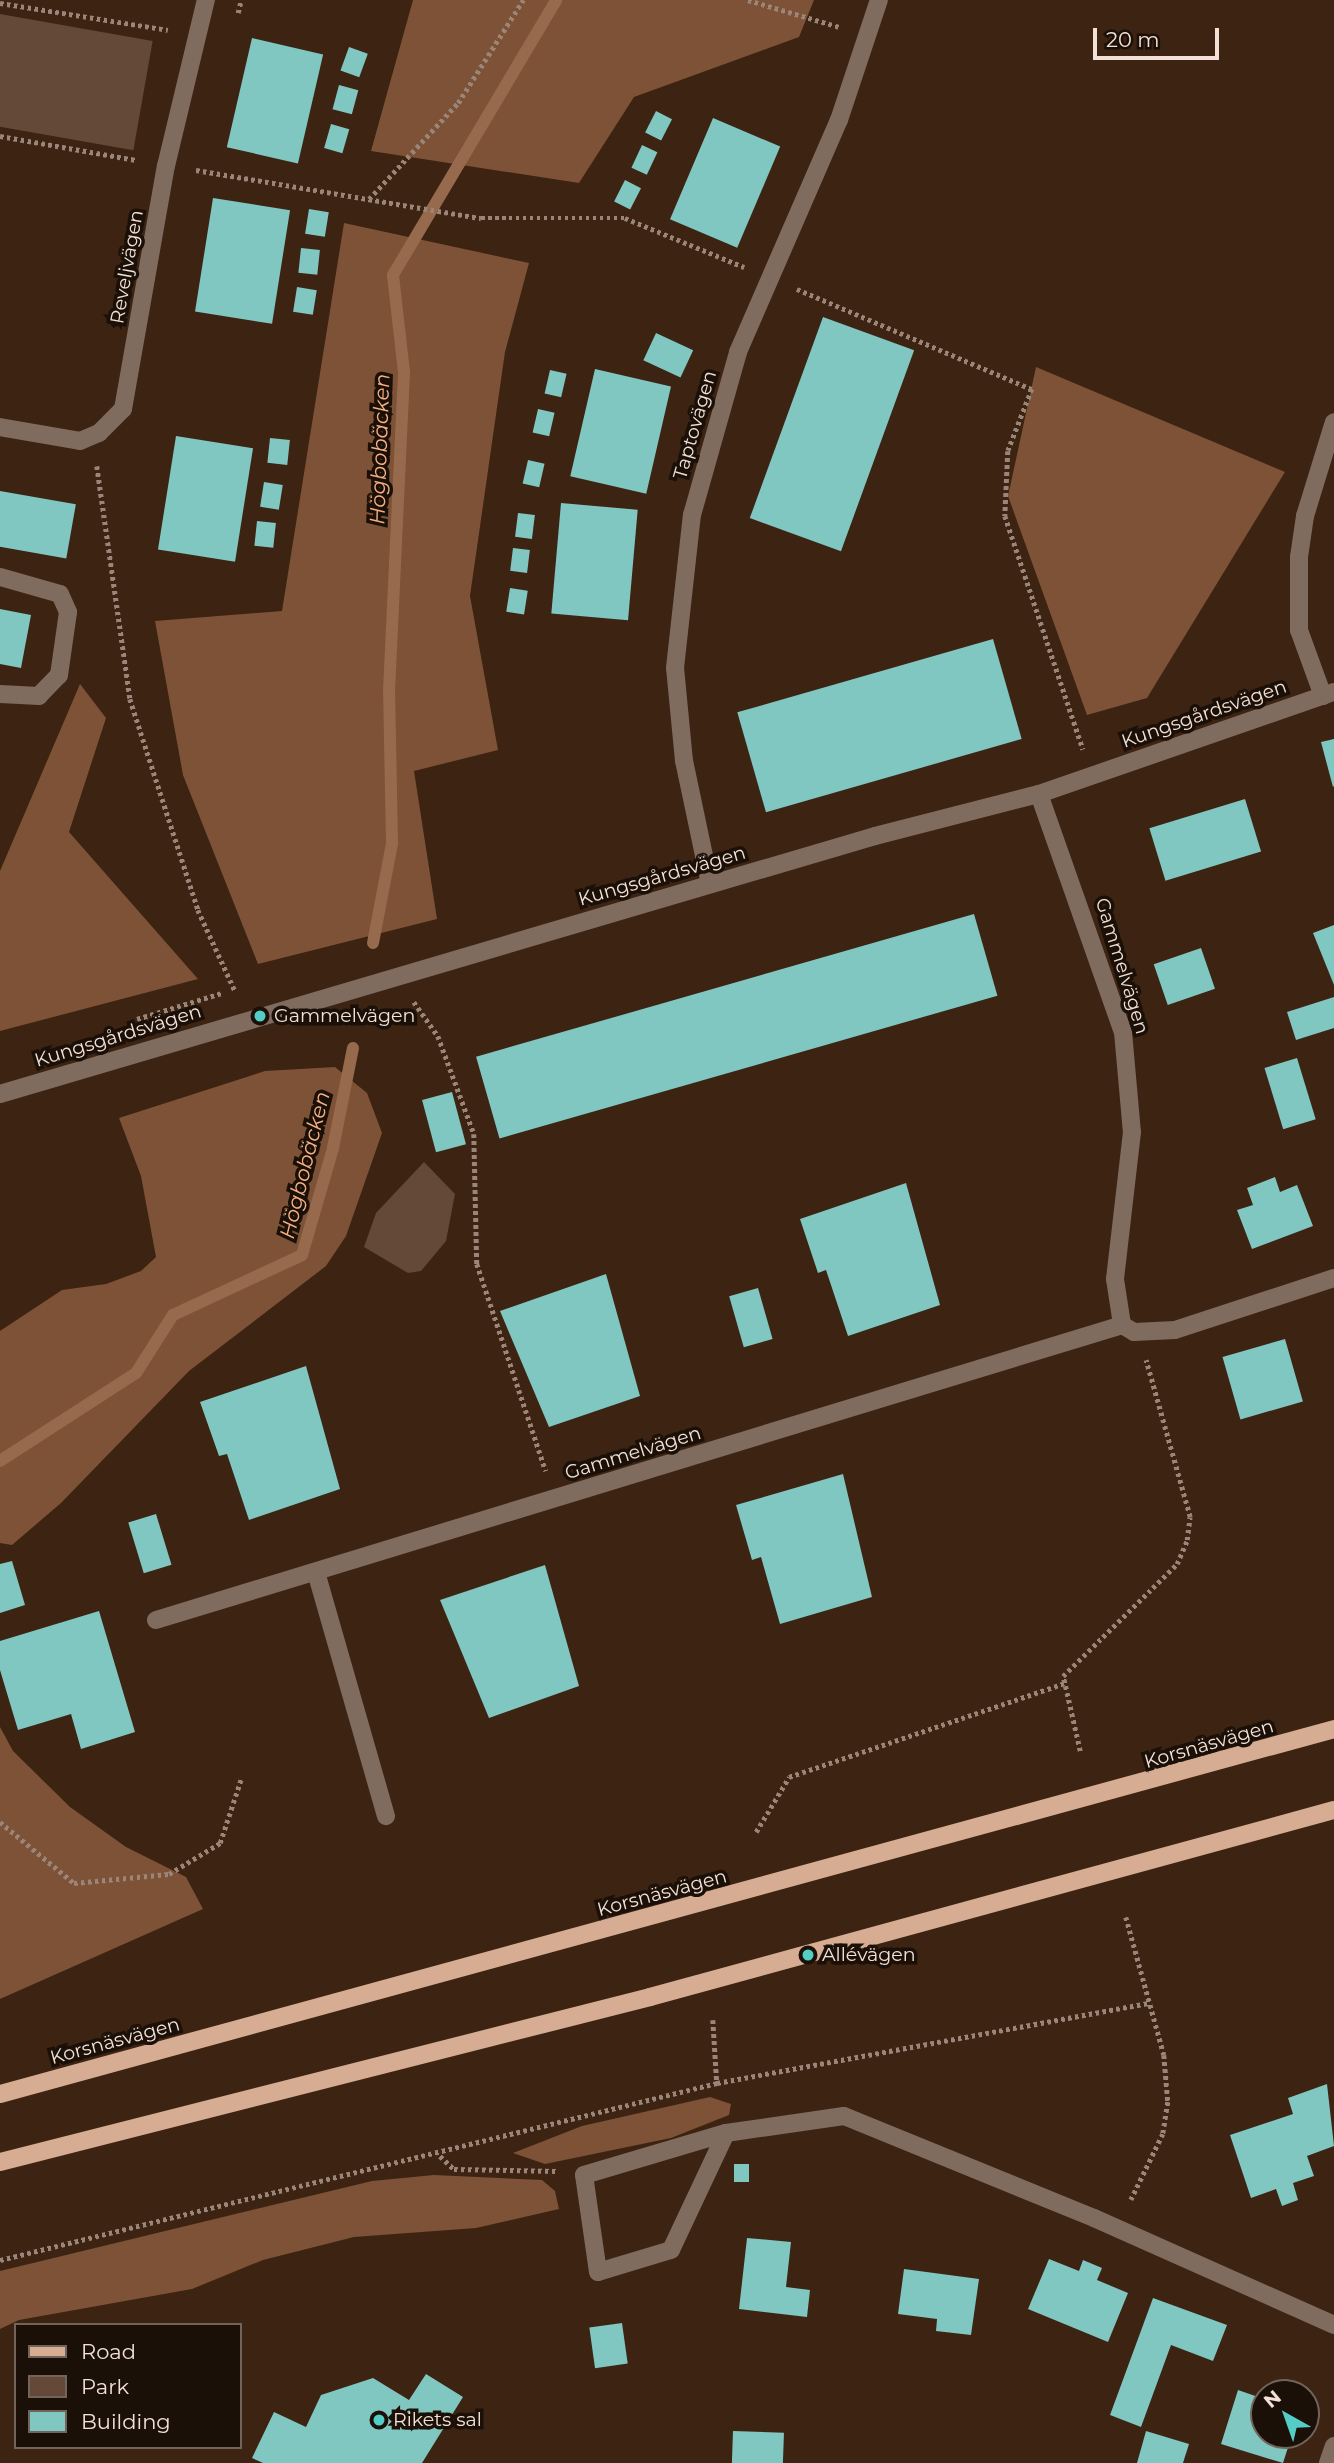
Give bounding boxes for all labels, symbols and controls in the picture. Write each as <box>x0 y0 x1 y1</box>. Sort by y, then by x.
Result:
scale bar <box>1096 14 1222 58</box>
text: 20 m <box>1106 27 1160 52</box>
street label: Reveljvägen <box>106 208 148 326</box>
street label: Taptovägen <box>669 368 721 482</box>
water label: Högbobäcken <box>365 373 395 525</box>
street label: Kungsgårdsvägen <box>1118 675 1290 753</box>
street label: Kungsgårdsvägen <box>576 841 748 911</box>
street label: Gammelvägen <box>1090 895 1154 1037</box>
street label: Kungsgårdsvägen <box>32 1000 204 1072</box>
place label: Gammelvägen <box>274 1005 415 1027</box>
marker: Gammelvägen <box>252 1008 268 1024</box>
water label: Högbobäcken <box>274 1089 336 1241</box>
street label: Gammelvägen <box>562 1421 704 1485</box>
street label: Korsnäsvägen <box>1142 1715 1276 1773</box>
street label: Korsnäsvägen <box>595 1865 729 1921</box>
place label: Allévägen <box>822 1944 916 1966</box>
marker: Allévägen <box>800 1947 816 1963</box>
street label: Korsnäsvägen <box>48 2013 182 2069</box>
legend <box>14 2323 242 2449</box>
text: Road <box>81 2339 136 2364</box>
text: Park <box>81 2374 129 2399</box>
north arrow <box>1250 2379 1320 2449</box>
text: N <box>1259 2385 1286 2413</box>
text: Building <box>81 2409 171 2434</box>
place label: Rikets sal <box>393 2409 482 2431</box>
marker: Rikets sal <box>371 2412 387 2428</box>

